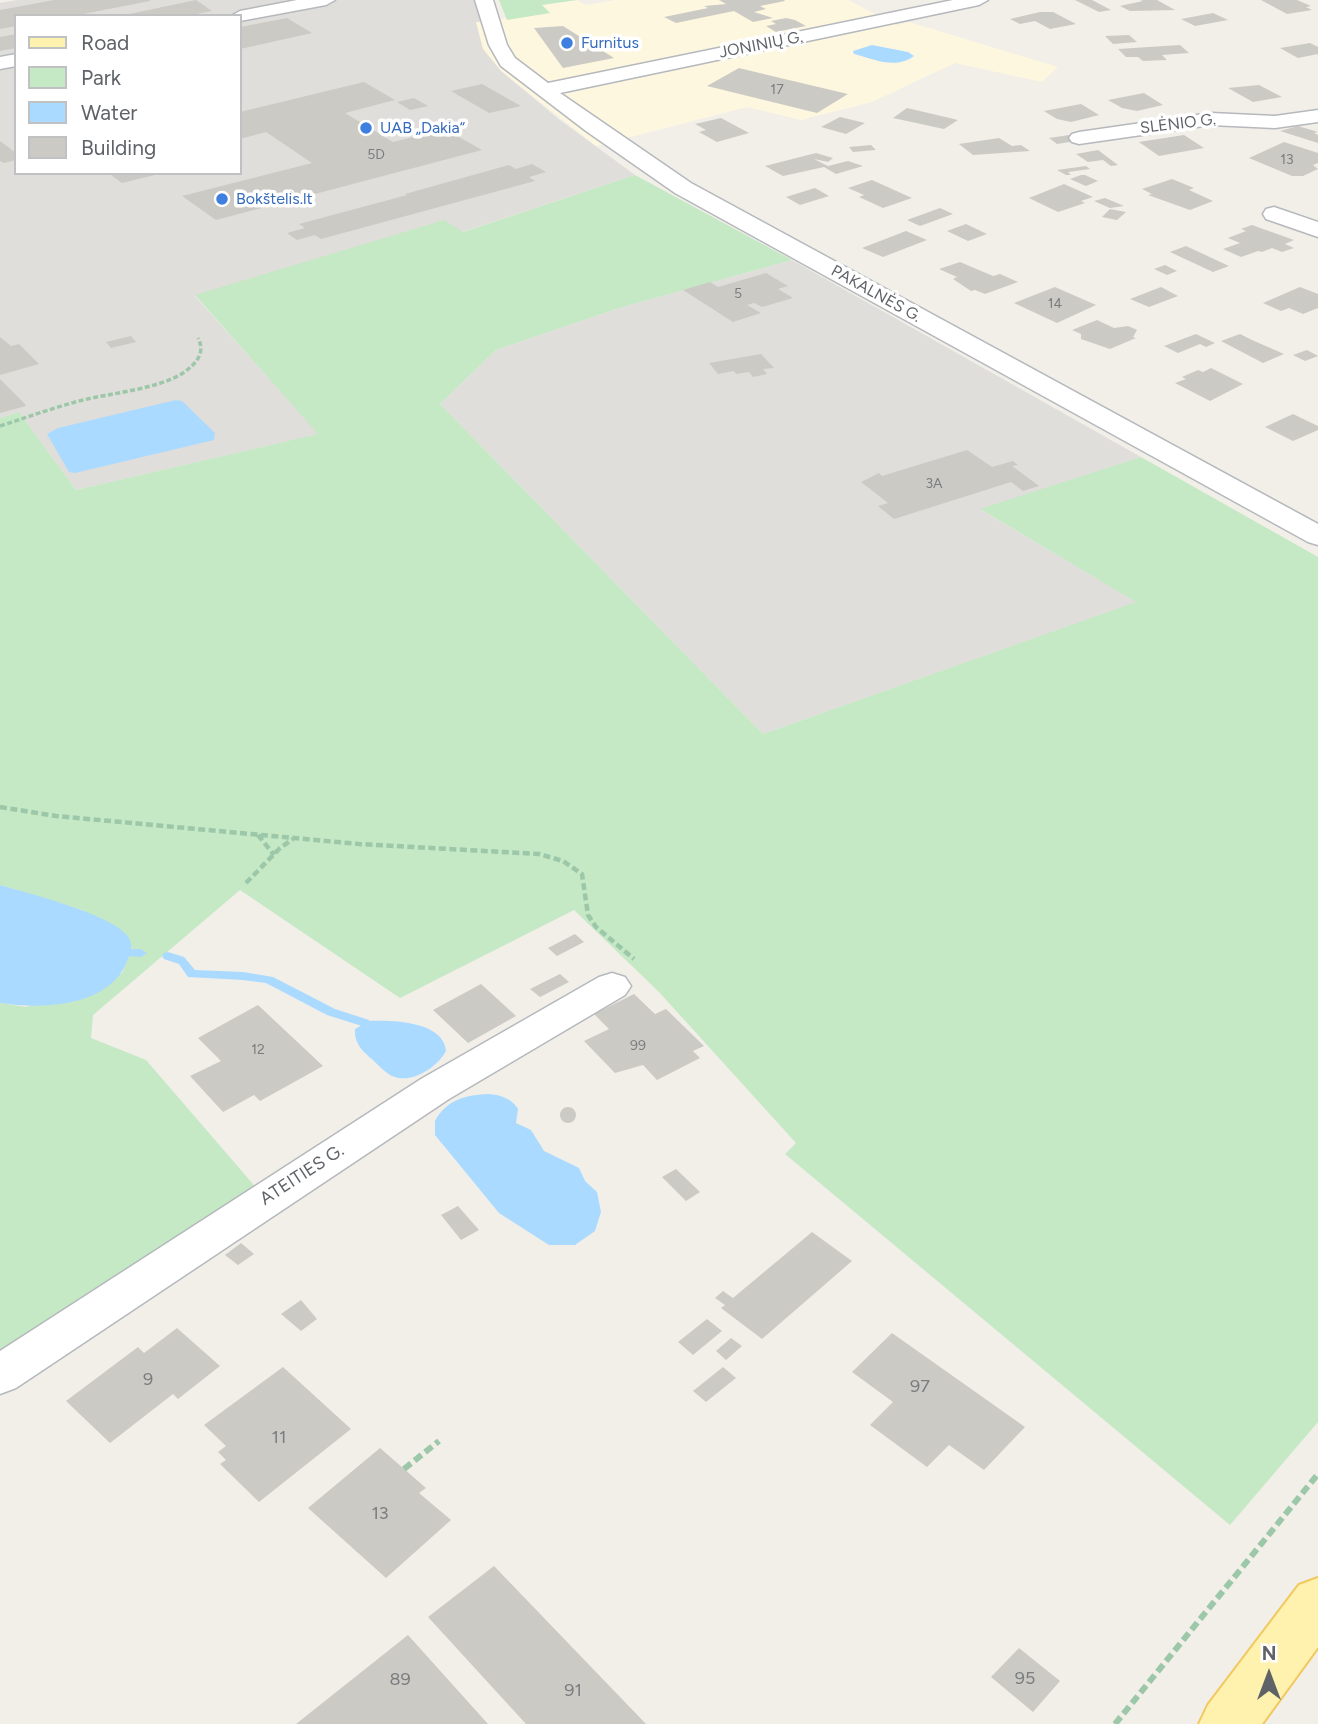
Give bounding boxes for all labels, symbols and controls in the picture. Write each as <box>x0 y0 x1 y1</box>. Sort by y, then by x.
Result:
legend <box>14 14 242 175</box>
street label: JONINIŲ G. <box>718 27 804 63</box>
text: Road <box>81 30 129 55</box>
place label: Furnitus <box>581 33 639 53</box>
marker: Furnitus <box>559 35 575 51</box>
text: Park <box>81 65 121 90</box>
house number: 17 <box>770 82 784 98</box>
text: Water <box>81 100 137 125</box>
street label: SLĖNIO G. <box>1139 110 1217 138</box>
place label: UAB „Dakia“ <box>380 118 465 138</box>
marker: UAB „Dakia“ <box>358 120 374 136</box>
text: Building <box>81 135 156 160</box>
house number: 5D <box>367 147 385 163</box>
house number: 13 <box>1280 152 1294 168</box>
place label: Bokštelis.lt <box>236 189 313 209</box>
marker: Bokštelis.lt <box>214 191 230 207</box>
street label: PAKALNĖS G. <box>828 261 924 327</box>
house number: 5 <box>734 286 742 302</box>
house number: 14 <box>1048 296 1062 312</box>
house number: 3A <box>925 476 943 492</box>
house number: 99 <box>630 1038 646 1054</box>
house number: 12 <box>251 1042 265 1058</box>
street label: ATEITIES G. <box>256 1140 348 1210</box>
house number: 9 <box>143 1369 153 1391</box>
house number: 97 <box>910 1376 930 1398</box>
house number: 11 <box>272 1427 286 1449</box>
house number: 13 <box>371 1503 389 1525</box>
north arrow <box>1234 1640 1304 1710</box>
text: N <box>1262 1642 1276 1665</box>
house number: 95 <box>1015 1668 1035 1690</box>
house number: 89 <box>389 1669 411 1691</box>
house number: 91 <box>564 1680 582 1702</box>

